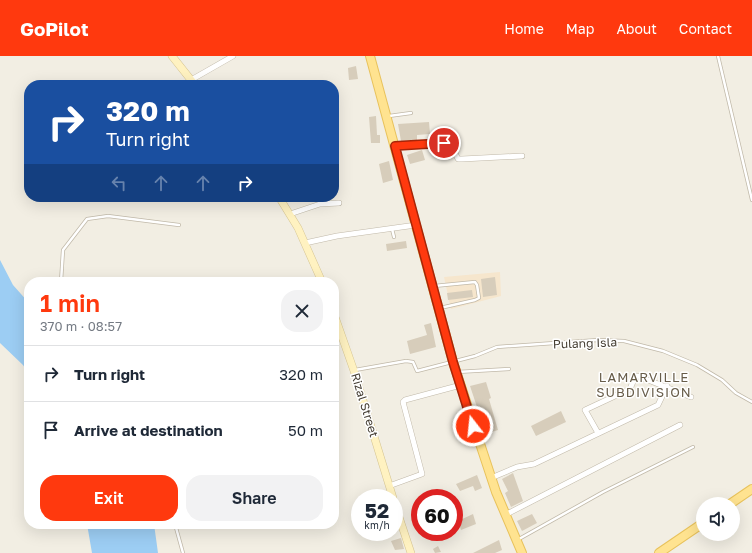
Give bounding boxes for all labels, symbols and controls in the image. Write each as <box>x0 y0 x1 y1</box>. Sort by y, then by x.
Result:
text: GoPilot <box>20 17 88 40</box>
text: Home <box>504 20 544 37</box>
text: Map <box>566 20 594 37</box>
text: About <box>616 20 657 37</box>
text: Contact <box>679 20 732 37</box>
text: 320 m <box>106 94 190 127</box>
icon: right <box>40 96 92 148</box>
pin <box>427 126 461 160</box>
text: Turn right <box>106 128 190 150</box>
icon: arrive <box>433 132 455 154</box>
icon: left <box>108 172 130 194</box>
icon: ahead <box>150 172 172 194</box>
icon: ahead <box>192 172 214 194</box>
icon: right <box>234 172 256 194</box>
text: 1 min <box>40 288 100 317</box>
button: close <box>281 290 323 332</box>
text: 370 m · 08:57 <box>40 318 122 334</box>
street label: Pulang Isla <box>553 334 617 352</box>
icon: right <box>40 363 62 385</box>
text: Turn right <box>74 365 145 383</box>
text: 320 m <box>279 365 323 383</box>
district label: LAMARVILLE SUBDIVISION <box>596 369 692 400</box>
street label: Rizal Street <box>348 371 382 439</box>
position arrow <box>452 405 494 447</box>
icon: arrive <box>40 419 62 441</box>
text: Arrive at destination <box>74 421 223 439</box>
text: 50 m <box>288 421 323 439</box>
button: Exit <box>40 475 178 521</box>
button: Share <box>186 475 323 521</box>
speed limit sign: 60 <box>411 489 463 541</box>
map controls <box>696 497 740 541</box>
button: sound <box>696 497 740 541</box>
text: 52 <box>365 498 389 522</box>
text: km/h <box>364 519 390 531</box>

